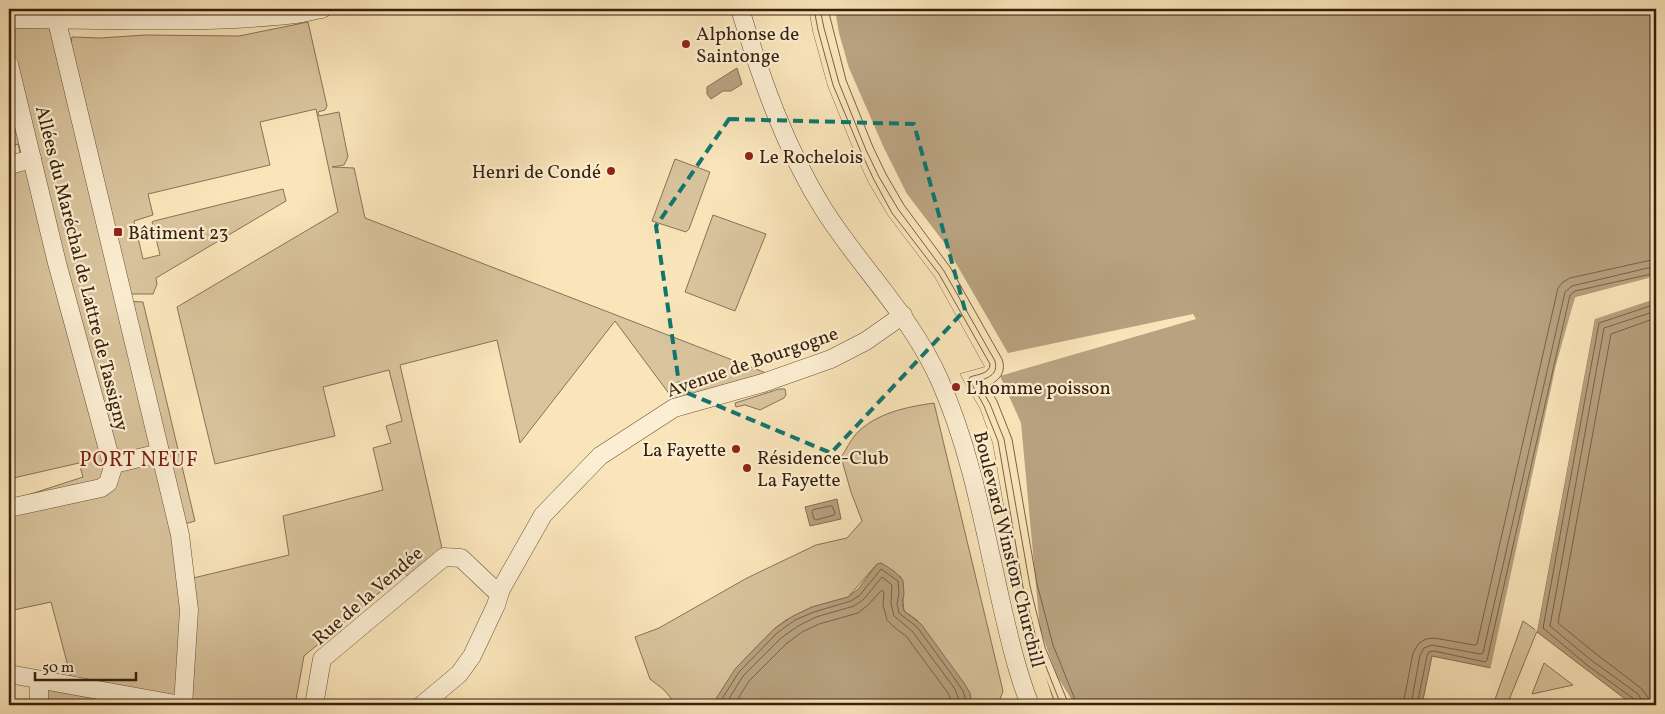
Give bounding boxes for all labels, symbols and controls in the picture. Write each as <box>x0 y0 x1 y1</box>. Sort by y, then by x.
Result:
place label: Alphonse de Saintonge <box>696 22 799 70</box>
marker: Alphonse de Saintonge <box>680 38 692 50</box>
street label: Allées du Maréchal de Lattre de Tassigny <box>28 103 134 434</box>
place label: Le Rochelois <box>759 145 863 171</box>
marker: Le Rochelois <box>743 150 755 162</box>
place label: Henri de Condé <box>472 160 601 186</box>
marker: Henri de Condé <box>605 165 617 177</box>
place label: Bâtiment 23 <box>128 221 228 247</box>
marker: Bâtiment 23 <box>112 226 124 238</box>
street label: Avenue de Bourgogne <box>663 321 842 404</box>
place label: L'homme poisson <box>966 376 1111 402</box>
marker: L'homme poisson <box>950 381 962 393</box>
street label: Boulevard Winston Churchill <box>966 429 1050 671</box>
place label: La Fayette <box>642 438 726 464</box>
marker: La Fayette <box>730 443 742 455</box>
district label: PORT NEUF <box>79 446 199 475</box>
place label: Résidence-Club La Fayette <box>757 446 889 494</box>
marker: Résidence-Club La Fayette <box>741 462 753 474</box>
street label: Rue de la Vendée <box>307 541 429 652</box>
scale bar <box>35 649 136 681</box>
text: 50 m <box>42 658 74 679</box>

